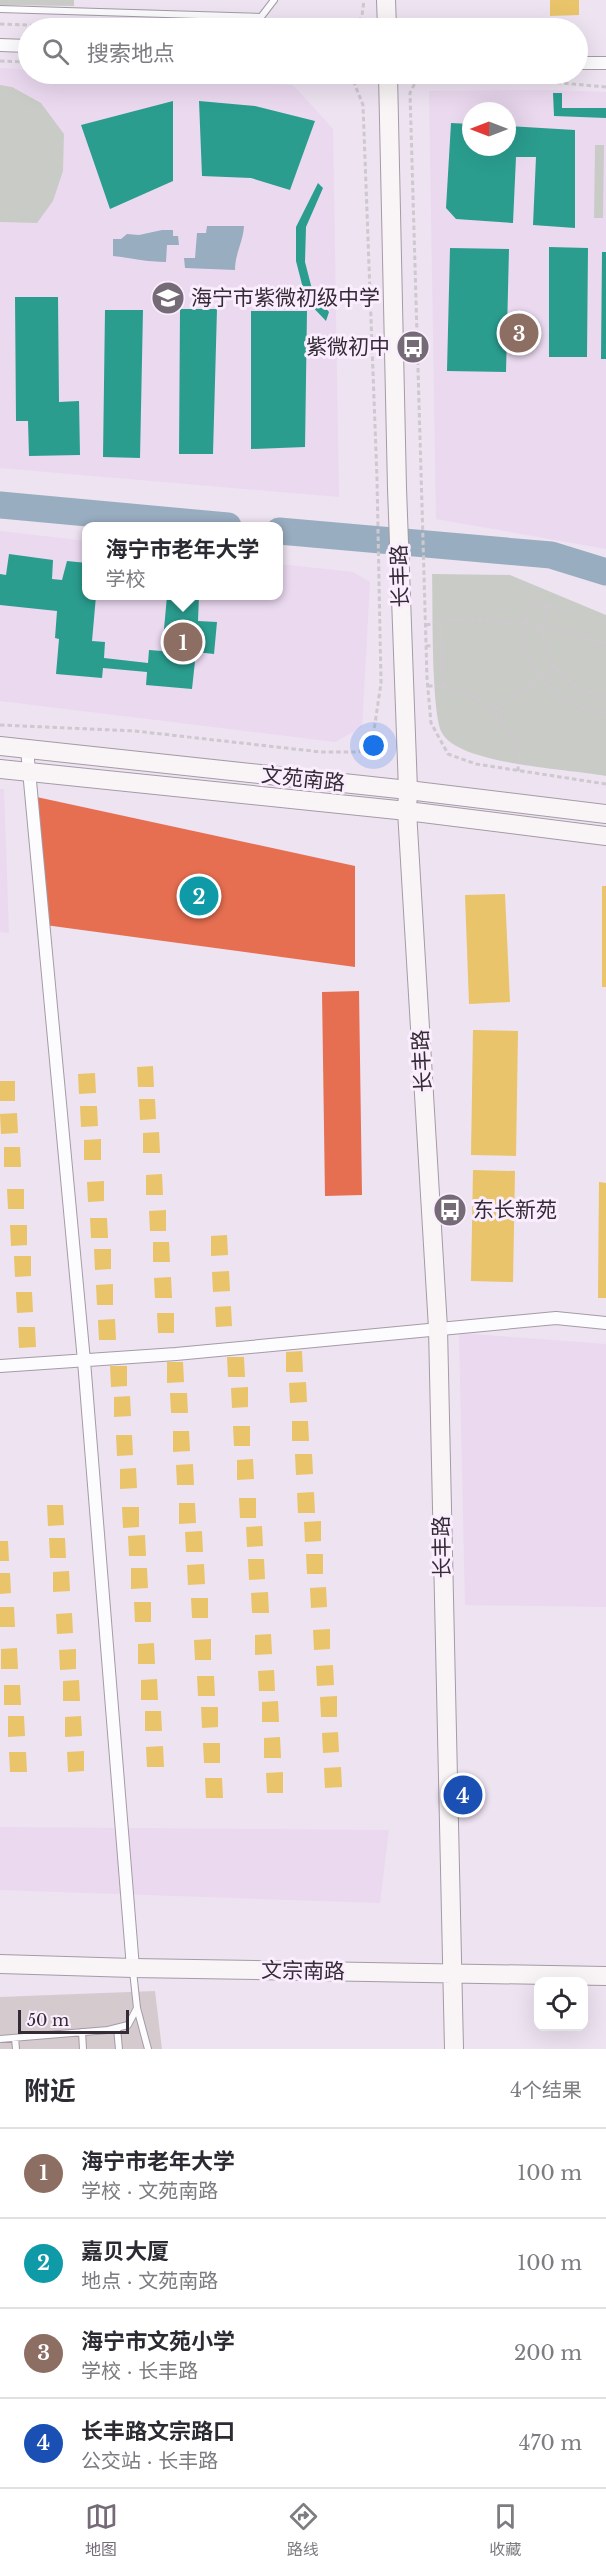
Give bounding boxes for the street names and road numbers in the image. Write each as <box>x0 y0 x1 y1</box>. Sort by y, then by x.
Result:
street label: 长丰路 <box>386 544 414 608</box>
street label: 文苑南路 <box>260 762 346 796</box>
street label: 长丰路 <box>407 1029 437 1093</box>
street label: 长丰路 <box>428 1515 456 1579</box>
street label: 文宗南路 <box>261 1957 345 1985</box>

